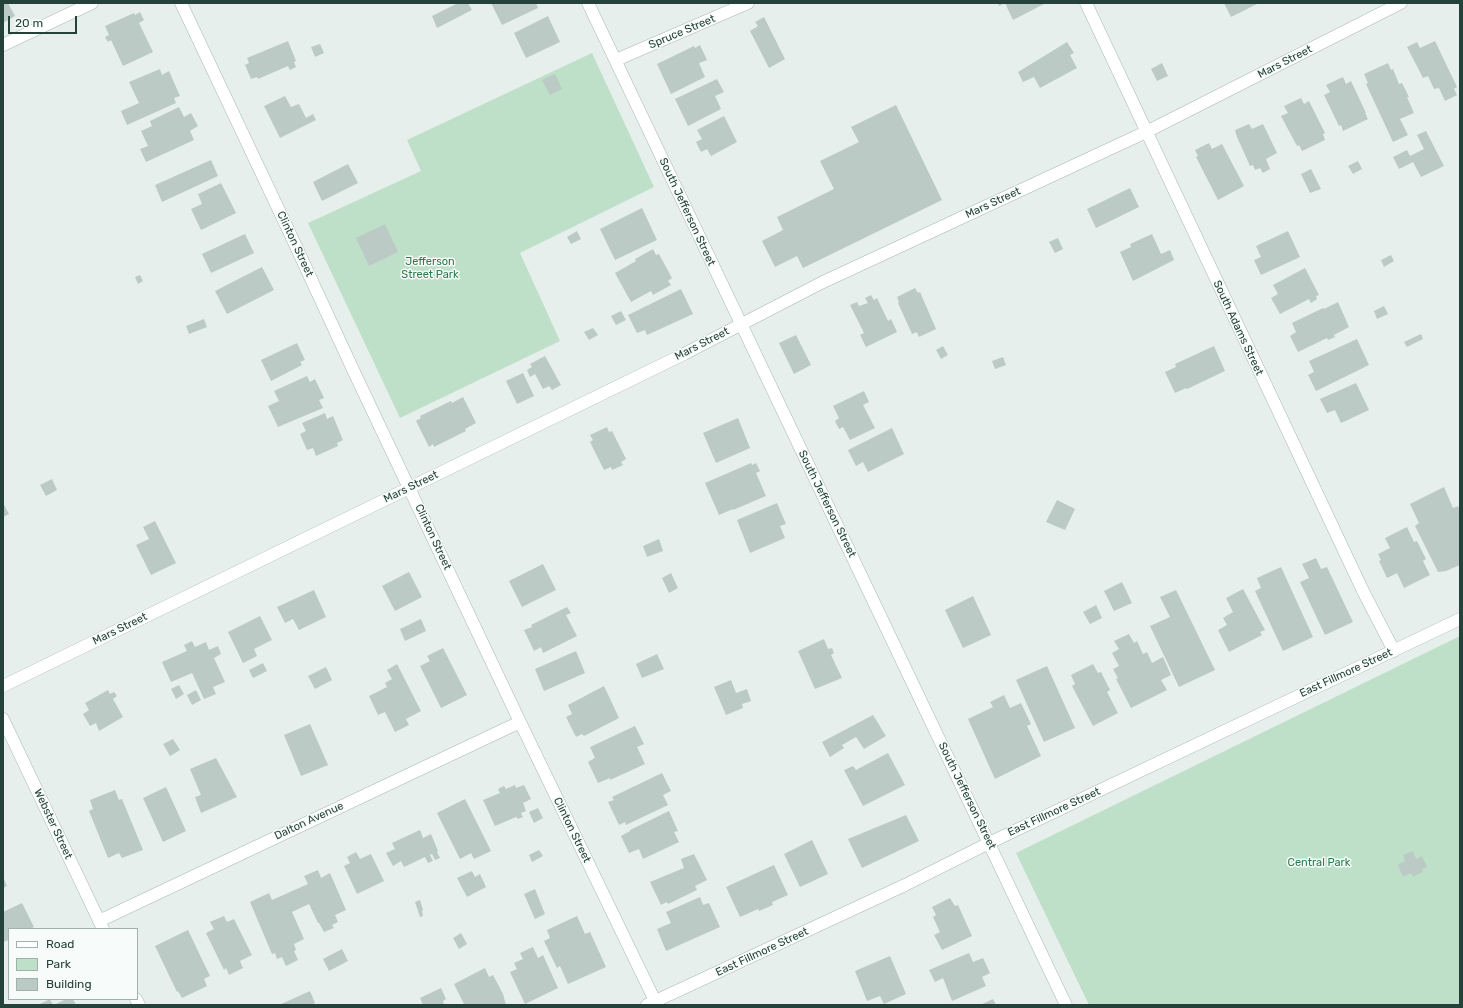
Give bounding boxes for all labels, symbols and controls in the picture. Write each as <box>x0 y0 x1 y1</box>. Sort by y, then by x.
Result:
scale bar <box>10 8 79 34</box>
street label: Spruce Street <box>647 12 717 52</box>
text: 20 m <box>15 16 43 30</box>
street label: Mars Street <box>1256 43 1314 81</box>
street label: South Jefferson Street <box>656 156 718 268</box>
street label: Mars Street <box>963 185 1023 221</box>
street label: Clinton Street <box>274 209 316 279</box>
park label: Jefferson Street Park <box>401 255 459 281</box>
street label: South Adams Street <box>1210 278 1266 378</box>
street label: Mars Street <box>673 325 731 363</box>
street label: South Jefferson Street <box>795 448 859 560</box>
street label: Mars Street <box>382 468 440 506</box>
street label: Clinton Street <box>412 502 454 572</box>
street label: Mars Street <box>91 610 149 648</box>
street label: East Fillmore Street <box>1298 646 1394 700</box>
street label: South Jefferson Street <box>935 740 999 852</box>
street label: East Fillmore Street <box>1006 785 1102 839</box>
street label: Webster Street <box>31 787 75 861</box>
street label: Clinton Street <box>551 795 593 865</box>
street label: Dalton Avenue <box>272 799 346 843</box>
park label: Central Park <box>1288 856 1350 870</box>
street label: East Fillmore Street <box>714 925 810 979</box>
legend <box>8 928 138 1000</box>
text: Road <box>46 937 74 951</box>
text: Park <box>46 957 71 971</box>
text: Building <box>46 977 92 991</box>

